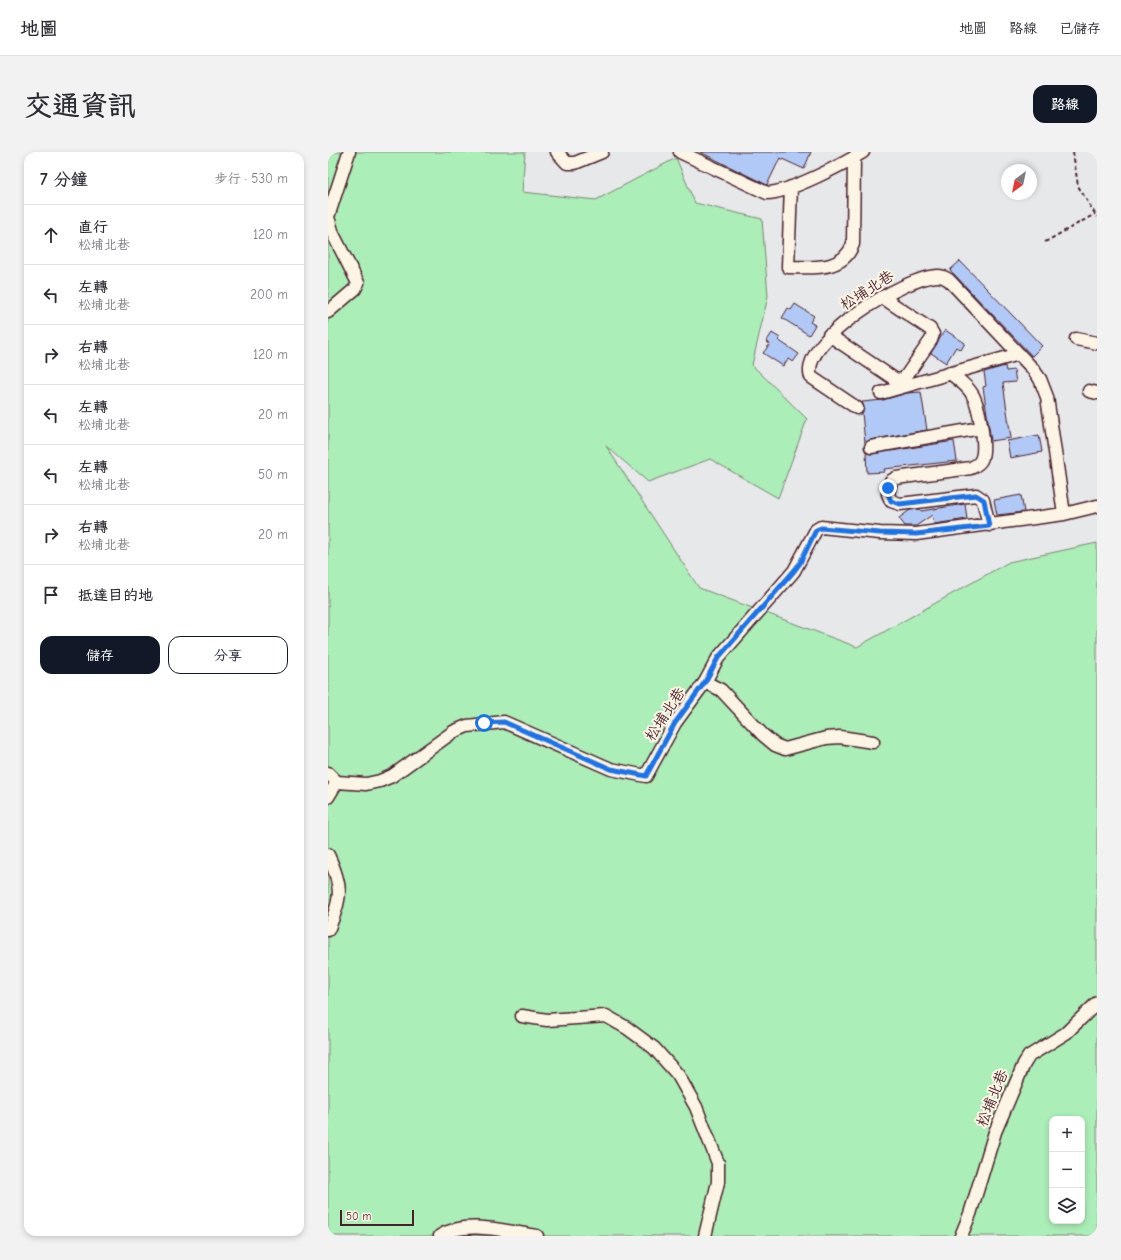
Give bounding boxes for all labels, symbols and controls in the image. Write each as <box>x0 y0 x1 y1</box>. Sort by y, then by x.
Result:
text: 地圖 <box>20 18 58 40</box>
text: 地圖 <box>959 20 987 37</box>
text: 路線 <box>1009 20 1037 37</box>
text: 已儲存 <box>1059 20 1101 37</box>
button: 路線 <box>1033 85 1097 123</box>
text: 交通資訊 <box>24 90 136 122</box>
north arrow <box>1001 164 1037 200</box>
text: 7 分鐘 <box>40 170 88 189</box>
text: 步行 · 530 m <box>214 171 288 186</box>
text: 直行 <box>78 218 108 236</box>
icon: ahead <box>40 224 62 246</box>
text: 120 m <box>253 227 288 242</box>
text: 松埔北巷 <box>78 237 130 252</box>
street label: 松埔北巷 <box>837 266 897 314</box>
text: 左轉 <box>78 278 108 296</box>
icon: left <box>40 284 62 306</box>
text: 200 m <box>250 287 288 302</box>
text: 松埔北巷 <box>78 297 130 312</box>
text: 右轉 <box>78 338 108 356</box>
icon: right <box>40 344 62 366</box>
text: 120 m <box>253 347 288 362</box>
text: 松埔北巷 <box>78 357 130 372</box>
text: 左轉 <box>78 398 108 416</box>
icon: left <box>40 404 62 426</box>
text: 20 m <box>258 407 288 422</box>
text: 松埔北巷 <box>78 417 130 432</box>
text: 左轉 <box>78 458 108 476</box>
icon: left <box>40 464 62 486</box>
text: 50 m <box>258 467 288 482</box>
text: 松埔北巷 <box>78 477 130 492</box>
route end <box>879 479 897 497</box>
text: 右轉 <box>78 518 108 536</box>
icon: right <box>40 524 62 546</box>
text: 20 m <box>258 527 288 542</box>
text: 松埔北巷 <box>78 537 130 552</box>
icon: arrive <box>40 584 62 606</box>
text: 抵達目的地 <box>78 586 153 604</box>
button: 儲存 <box>40 636 160 674</box>
button: 分享 <box>168 636 288 674</box>
street label: 松埔北巷 <box>641 684 689 744</box>
route start <box>475 714 493 732</box>
street label: 松埔北巷 <box>972 1067 1012 1129</box>
map controls <box>1049 1116 1085 1224</box>
button: + <box>1049 1116 1085 1152</box>
button: − <box>1049 1152 1085 1188</box>
button: layers <box>1049 1188 1085 1224</box>
scale bar <box>340 1208 414 1227</box>
text: 50 m <box>346 1210 371 1223</box>

